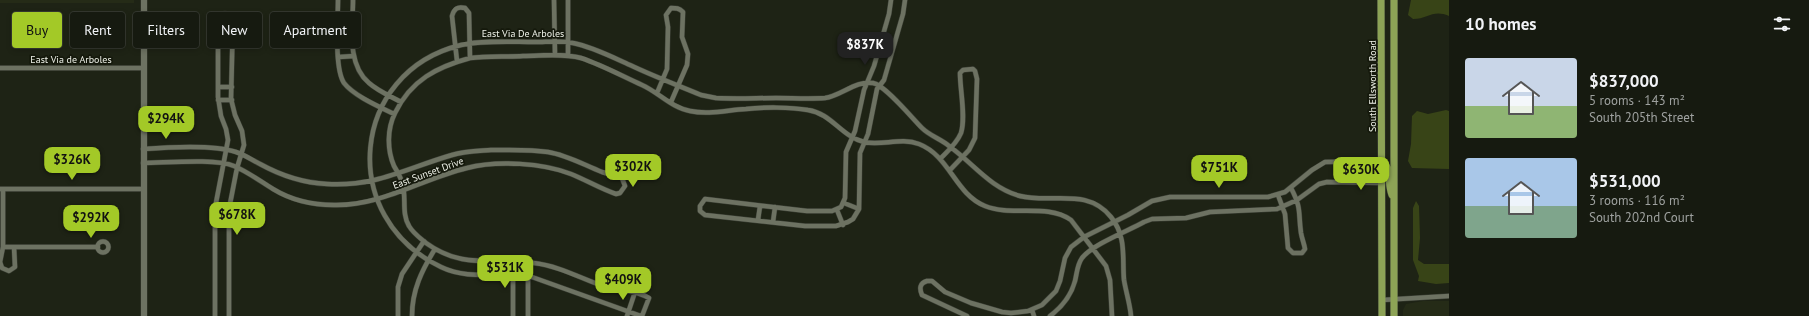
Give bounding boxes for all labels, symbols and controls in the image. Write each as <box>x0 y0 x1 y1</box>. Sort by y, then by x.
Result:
chip: Buy <box>12 12 62 48</box>
chip: Rent <box>70 12 125 48</box>
chip: Filters <box>133 12 199 48</box>
chip: New <box>207 12 262 48</box>
chip: Apartment <box>270 12 361 48</box>
text: 10 homes <box>1465 13 1536 35</box>
icon: filters <box>1771 13 1793 35</box>
street label: East Via De Arboles <box>482 27 564 40</box>
pin: $837K <box>837 32 893 66</box>
text: $837K <box>846 36 884 53</box>
street label: South Ellsworth Road <box>1366 40 1379 132</box>
street label: East Via de Arboles <box>30 53 112 66</box>
text: $837,000 <box>1589 70 1659 92</box>
icon: home <box>1497 74 1545 122</box>
text: 5 rooms · 143 m² <box>1589 92 1685 109</box>
pin: $294K <box>138 106 194 140</box>
text: South 205th Street <box>1589 109 1694 126</box>
text: $294K <box>147 110 185 127</box>
pin: $326K <box>44 147 100 181</box>
text: $326K <box>53 151 91 168</box>
street label: East Sunset Drive <box>391 154 465 192</box>
pin: $302K <box>605 154 661 188</box>
pin: $751K <box>1191 155 1247 189</box>
pin: $630K <box>1333 157 1389 191</box>
text: $302K <box>614 158 652 175</box>
text: $751K <box>1200 159 1238 176</box>
text: $630K <box>1342 161 1380 178</box>
text: $531,000 <box>1589 170 1661 192</box>
icon: home <box>1497 174 1545 222</box>
text: 3 rooms · 116 m² <box>1589 192 1685 209</box>
pin: $678K <box>209 202 265 236</box>
pin: $292K <box>63 205 119 239</box>
text: $678K <box>218 206 256 223</box>
text: $292K <box>72 209 110 226</box>
text: South 202nd Court <box>1589 209 1694 226</box>
pin: $531K <box>477 255 533 289</box>
text: $531K <box>486 259 524 276</box>
pin: $409K <box>595 267 651 301</box>
text: $409K <box>604 271 642 288</box>

